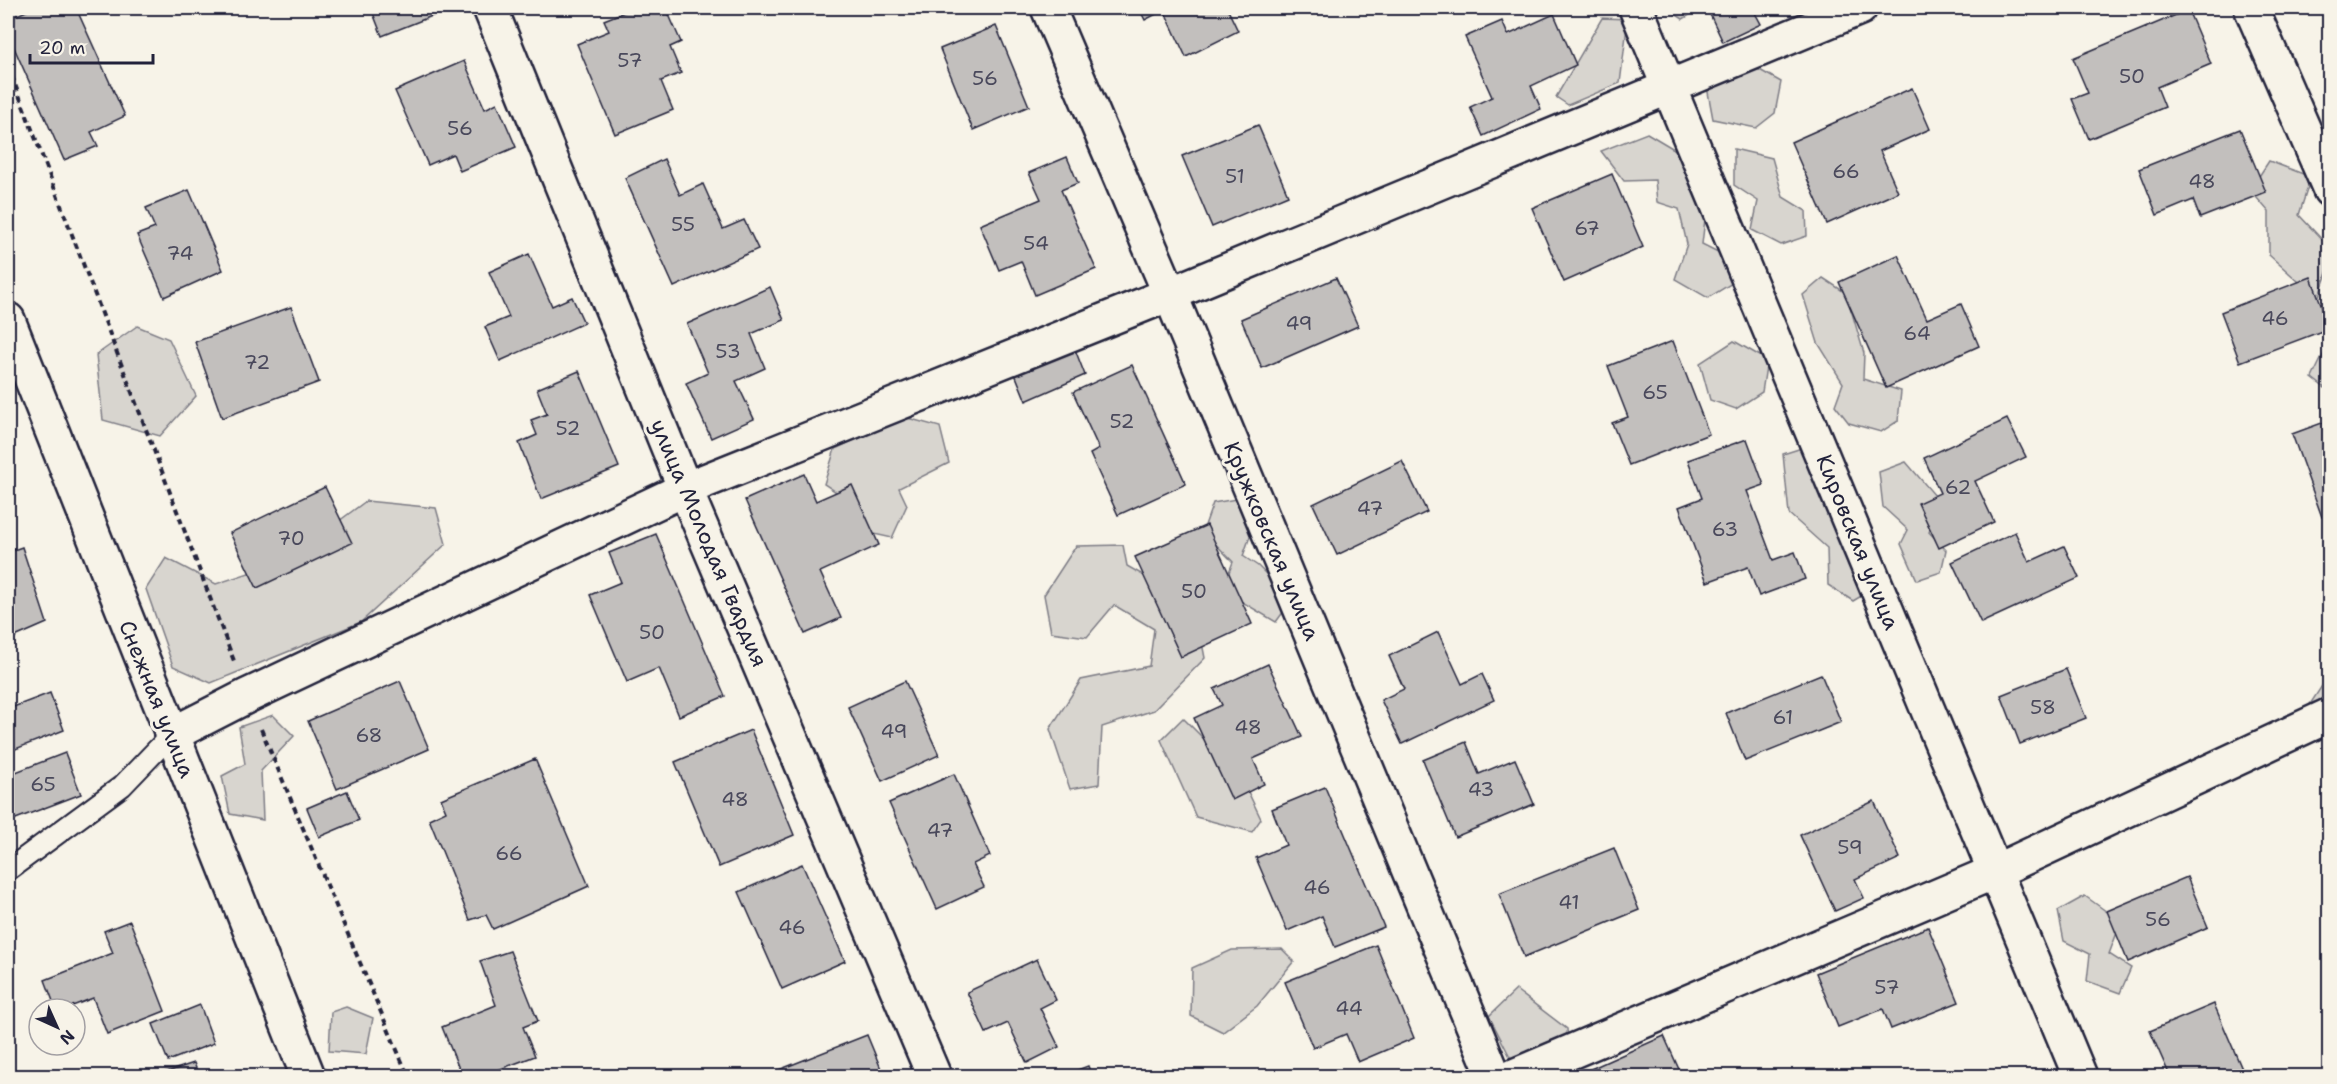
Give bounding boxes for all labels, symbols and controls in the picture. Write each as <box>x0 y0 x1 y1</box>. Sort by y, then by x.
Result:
scale bar <box>30 27 153 65</box>
text: 20 m <box>39 36 85 60</box>
house number: 57 <box>617 47 643 73</box>
house number: 50 <box>2119 63 2145 89</box>
house number: 56 <box>972 65 998 91</box>
house number: 56 <box>447 115 473 141</box>
house number: 66 <box>1832 158 1860 184</box>
house number: 51 <box>1225 163 1245 189</box>
house number: 48 <box>2188 168 2216 194</box>
house number: 55 <box>671 211 695 237</box>
house number: 67 <box>1574 215 1600 241</box>
house number: 54 <box>1023 230 1049 256</box>
house number: 74 <box>166 240 194 266</box>
house number: 46 <box>2261 305 2289 331</box>
house number: 49 <box>1285 310 1313 336</box>
house number: 64 <box>1903 320 1931 346</box>
house number: 53 <box>715 338 741 364</box>
house number: 72 <box>244 349 270 375</box>
house number: 65 <box>1642 379 1668 405</box>
house number: 52 <box>1109 408 1135 434</box>
house number: 52 <box>555 415 581 441</box>
street label: улица Молодая Гвардия <box>644 415 774 671</box>
street label: Кружковская улица <box>1217 437 1327 645</box>
street label: Кировская улица <box>1810 450 1907 634</box>
house number: 62 <box>1945 474 1971 500</box>
house number: 47 <box>1357 495 1383 521</box>
house number: 63 <box>1712 516 1738 542</box>
house number: 70 <box>277 525 305 551</box>
house number: 50 <box>1181 578 1207 604</box>
street label: Снежная улица <box>112 616 202 782</box>
house number: 50 <box>639 619 665 645</box>
house number: 58 <box>2030 694 2056 720</box>
house number: 61 <box>1773 704 1793 730</box>
house number: 48 <box>1234 714 1262 740</box>
house number: 49 <box>880 718 908 744</box>
house number: 68 <box>355 722 383 748</box>
house number: 65 <box>30 771 56 797</box>
house number: 43 <box>1468 776 1494 802</box>
house number: 48 <box>721 786 749 812</box>
house number: 47 <box>927 817 953 843</box>
house number: 59 <box>1837 834 1863 860</box>
house number: 66 <box>495 840 523 866</box>
house number: 46 <box>1303 874 1331 900</box>
house number: 41 <box>1558 889 1580 915</box>
house number: 56 <box>2145 906 2171 932</box>
house number: 46 <box>778 914 806 940</box>
house number: 57 <box>1874 974 1900 1000</box>
house number: 44 <box>1335 995 1363 1021</box>
north arrow <box>27 997 87 1057</box>
text: N <box>55 1025 79 1049</box>

